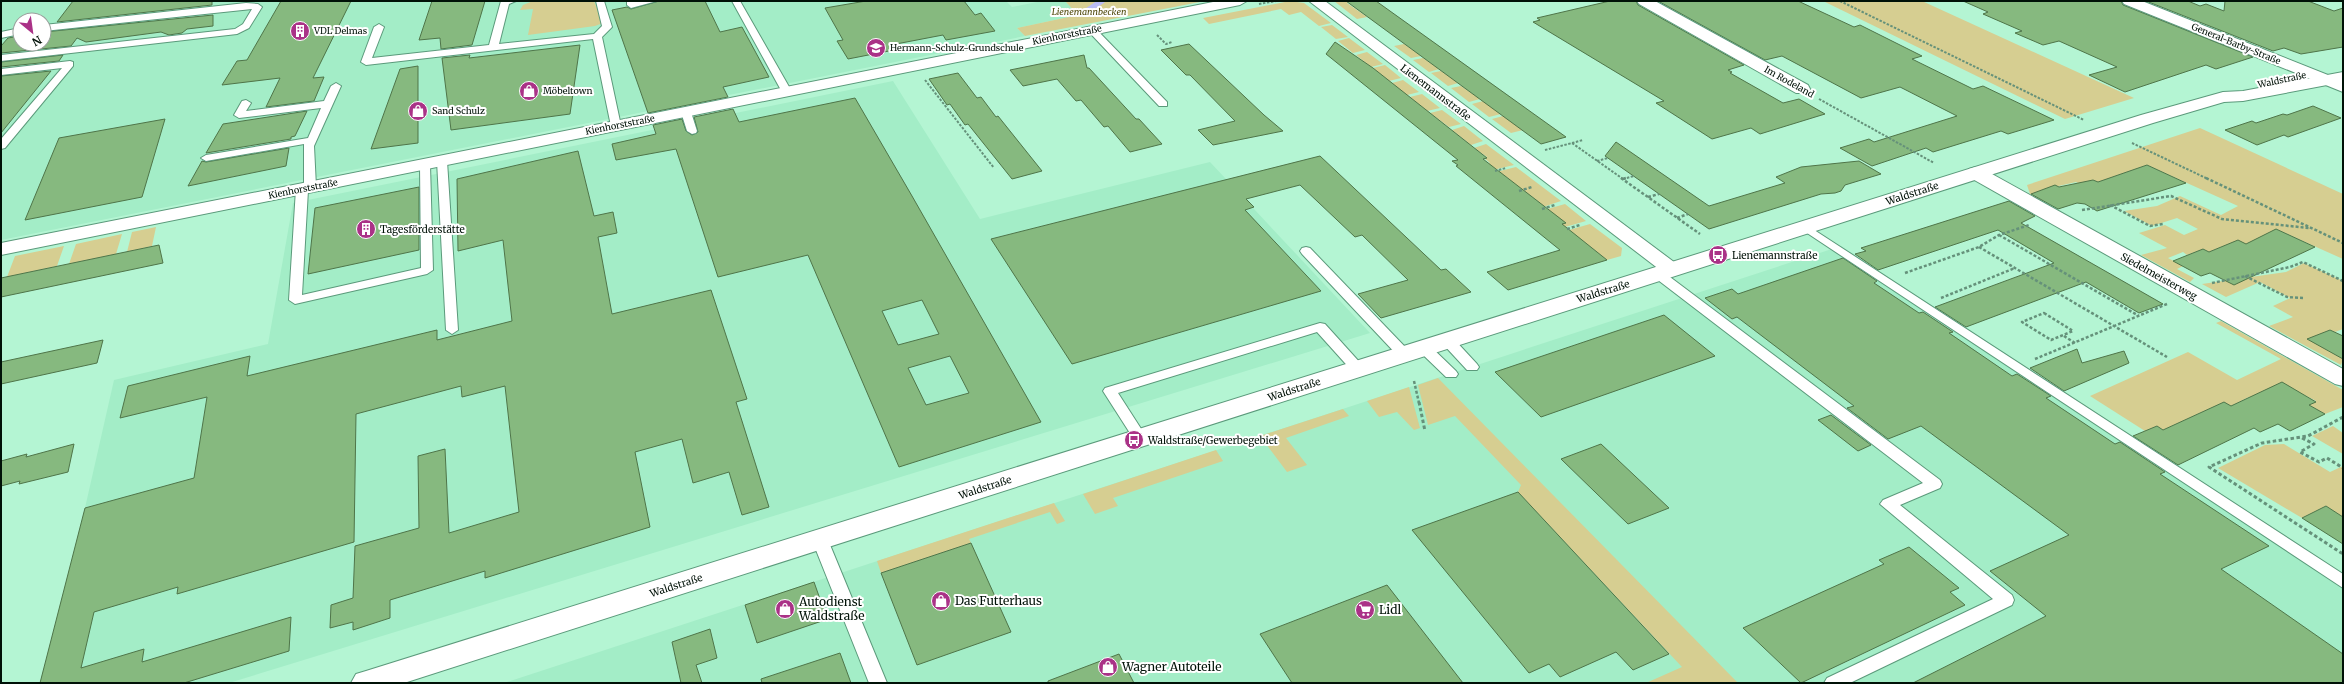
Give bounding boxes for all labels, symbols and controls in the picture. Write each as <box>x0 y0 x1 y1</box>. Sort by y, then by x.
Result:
park label: Lienemannbecken <box>1052 6 1126 17</box>
north arrow <box>12 12 52 52</box>
building icon: VDL Delmas <box>289 20 311 42</box>
street label: General-Barby-Straße <box>2190 21 2283 67</box>
street label: Kienhorststraße <box>1031 22 1103 47</box>
place label: VDL Delmas <box>313 25 368 36</box>
text: N <box>29 33 44 49</box>
school or university icon: Hermann-Schulz-Grundschule <box>865 37 887 59</box>
place label: Hermann-Schulz-Grundschule <box>890 42 1024 53</box>
street label: Lienemannstraße <box>1398 61 1474 123</box>
street label: Im Rodeland <box>1762 63 1817 100</box>
street label: Waldstraße <box>2256 69 2307 90</box>
shop icon: Möbeltown <box>518 80 540 102</box>
place label: Möbeltown <box>543 85 592 96</box>
shop icon: Sand Schulz <box>407 100 429 122</box>
place label: Sand Schulz <box>432 105 485 116</box>
street label: Kienhorststraße <box>584 112 656 137</box>
street label: Kienhorststraße <box>267 176 339 201</box>
street label: Waldstraße <box>1883 179 1940 208</box>
building icon: Tagesförderstätte <box>355 218 377 240</box>
place label: Tagesförderstätte <box>380 223 465 236</box>
bus stop icon: Lienemannstraße <box>1707 244 1729 266</box>
place label: Lienemannstraße <box>1732 249 1817 262</box>
street label: Siedelmeisterweg <box>2118 250 2199 303</box>
street label: Waldstraße <box>1574 277 1631 306</box>
street label: Waldstraße <box>1265 375 1322 404</box>
bus stop icon: Waldstraße/Gewerbegebiet <box>1123 429 1145 451</box>
place label: Waldstraße/Gewerbegebiet <box>1147 434 1278 447</box>
street label: Waldstraße <box>956 473 1013 502</box>
street label: Waldstraße <box>647 571 704 600</box>
shop icon: Das Futterhaus <box>930 590 952 612</box>
place label: Das Futterhaus <box>955 593 1042 608</box>
place label: Autodienst Waldstraße <box>798 594 865 623</box>
shop icon: Autodienst Waldstraße <box>774 598 796 620</box>
supermarket icon: Lidl <box>1354 599 1376 621</box>
place label: Lidl <box>1379 602 1402 617</box>
shop icon: Wagner Autoteile <box>1097 656 1119 678</box>
place label: Wagner Autoteile <box>1121 659 1221 674</box>

